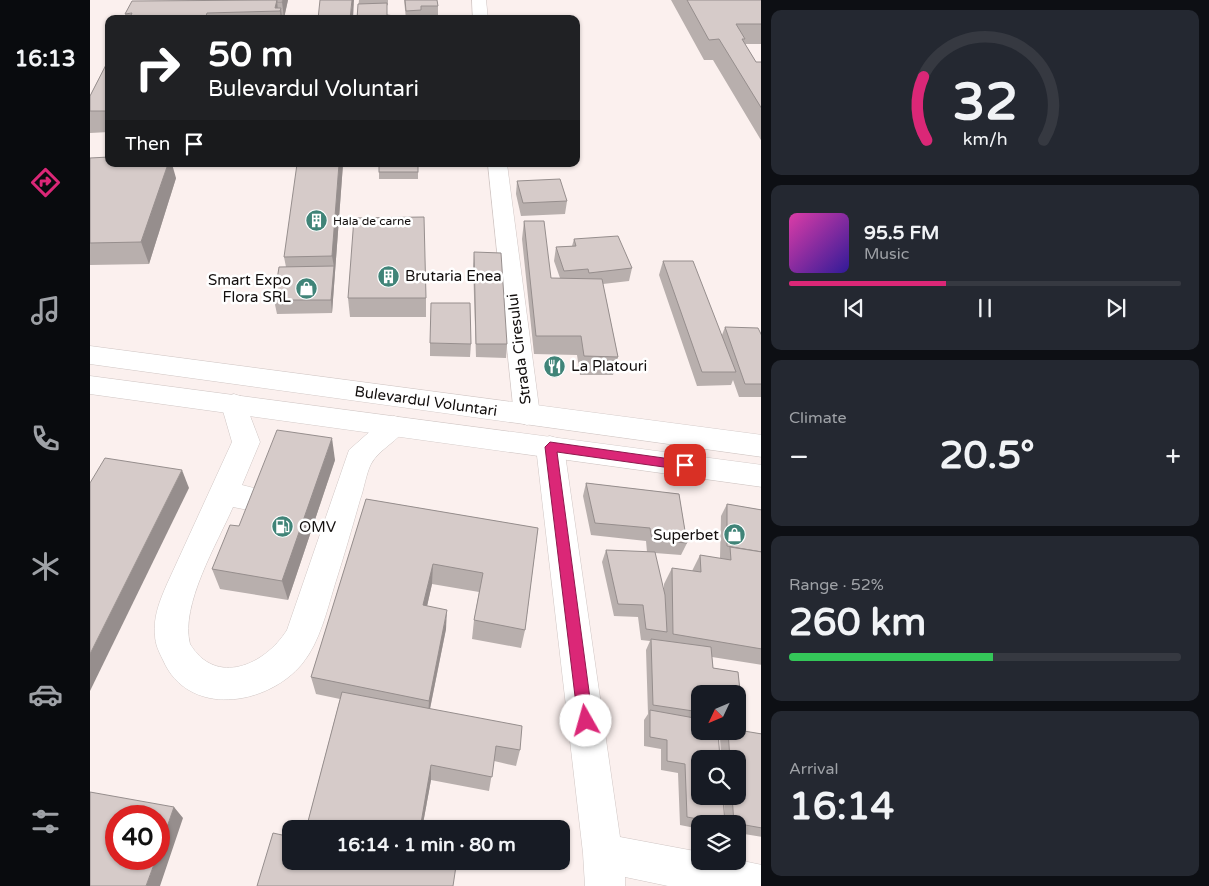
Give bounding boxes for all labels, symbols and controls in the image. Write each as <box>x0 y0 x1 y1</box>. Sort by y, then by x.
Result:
text: 50 m <box>208 34 293 76</box>
icon: right <box>125 35 190 100</box>
text: 16:13 <box>15 46 75 72</box>
text: 32 <box>952 71 1018 134</box>
text: Bulevardul Voluntari <box>208 76 419 102</box>
text: km/h <box>963 129 1007 150</box>
icon: arrive <box>180 130 208 158</box>
text: Then <box>125 133 170 155</box>
icon: directions <box>28 165 63 200</box>
building icon: Hala de carne <box>305 209 329 233</box>
place label: Hala de carne <box>333 214 411 228</box>
text: 95.5 FM <box>864 222 939 244</box>
text: Music <box>864 244 909 264</box>
building icon: Brutaria Enea <box>377 264 401 288</box>
place label: Brutaria Enea <box>405 267 502 285</box>
place label: Smart Expo Flora SRL <box>208 271 291 306</box>
shop icon: Smart Expo Flora SRL <box>295 277 319 301</box>
street label: Strada Ciresului <box>503 292 535 406</box>
icon: music <box>28 293 63 328</box>
icon: previous <box>840 294 868 322</box>
icon: pause <box>971 294 999 322</box>
icon: next <box>1102 294 1130 322</box>
restaurant icon: La Platouri <box>543 354 567 378</box>
place label: La Platouri <box>571 357 647 375</box>
street label: Bulevardul Voluntari <box>354 382 498 420</box>
text: Climate <box>789 408 847 428</box>
icon: phone <box>28 421 63 456</box>
text: 20.5° <box>940 433 1035 479</box>
text: − <box>789 440 809 474</box>
text: + <box>1165 440 1181 474</box>
pin <box>664 444 706 486</box>
icon: arrive <box>671 451 699 479</box>
fuel station icon: OMV <box>271 515 295 539</box>
place label: OMV <box>299 518 337 536</box>
shop icon: Superbet <box>723 523 747 547</box>
place label: Superbet <box>653 526 719 544</box>
icon: climate <box>28 549 63 584</box>
text: Range · 52% <box>789 575 884 595</box>
text: 260 km <box>789 600 926 646</box>
icon: car <box>28 677 63 712</box>
north arrow <box>691 685 746 740</box>
map controls <box>691 685 746 870</box>
position arrow <box>559 694 611 746</box>
button: search <box>691 750 746 805</box>
text: Arrival <box>789 759 838 779</box>
text: 16:14 <box>789 784 894 830</box>
icon: filters <box>28 804 63 839</box>
speed limit sign: 40 <box>105 805 170 870</box>
button: layers <box>691 815 746 870</box>
text: 16:14 · 1 min · 80 m <box>336 834 516 856</box>

